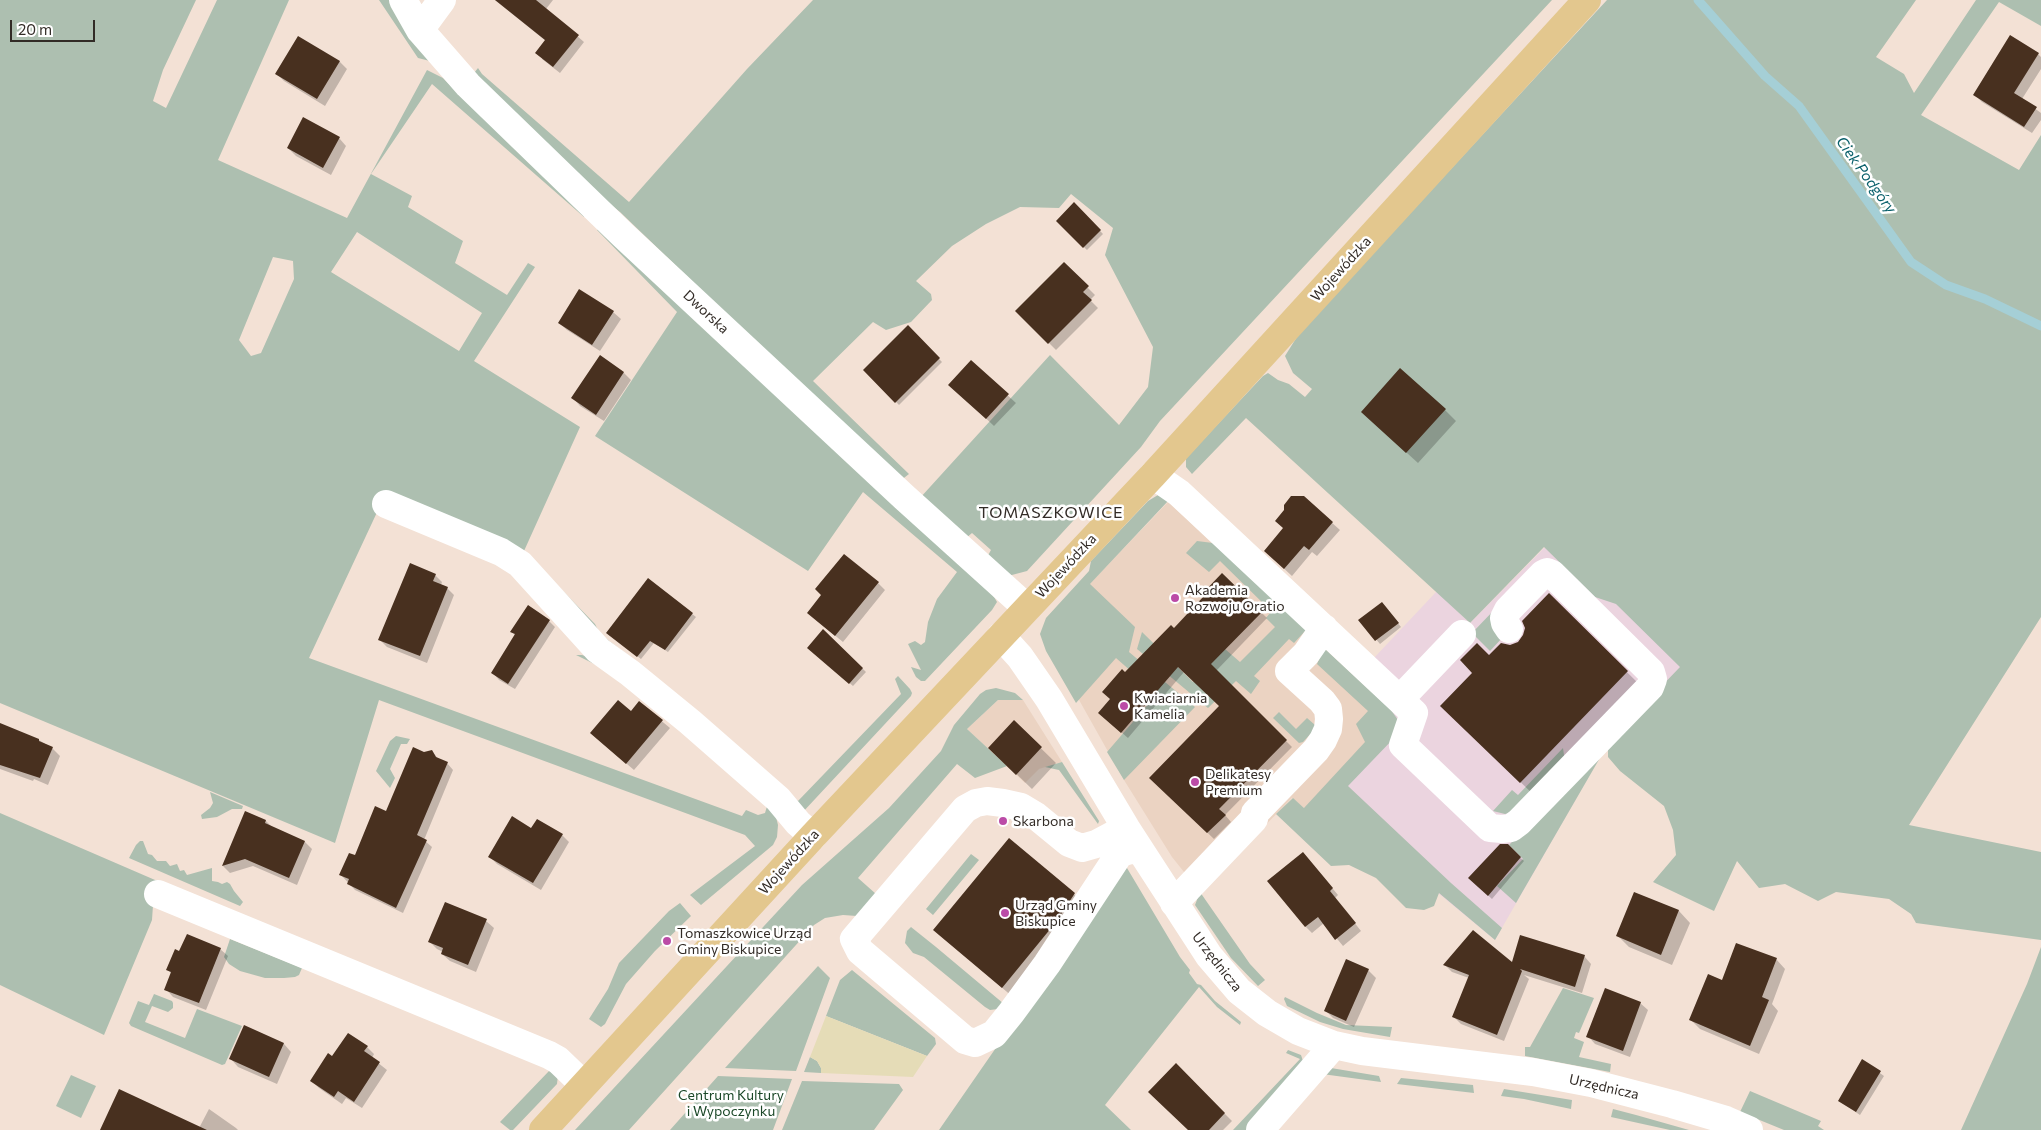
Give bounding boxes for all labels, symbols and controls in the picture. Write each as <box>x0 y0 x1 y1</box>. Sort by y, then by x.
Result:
scale bar <box>12 10 98 42</box>
text: 20 m <box>18 20 52 38</box>
water label: Ciek Podgóry <box>1832 133 1900 217</box>
street label: Wojewódzka <box>1307 233 1375 305</box>
street label: Dworska <box>680 287 732 337</box>
district label: TOMASZKOWICE <box>977 503 1125 523</box>
street label: Wojewódzka <box>1032 530 1100 602</box>
place label: Akademia Rozwoju Oratio <box>1185 582 1285 614</box>
marker: Akademia Rozwoju Oratio <box>1169 592 1181 604</box>
place label: Kwiaciarnia Kamelia <box>1134 690 1207 722</box>
marker: Kwiaciarnia Kamelia <box>1118 700 1130 712</box>
place label: Delikatesy Premium <box>1205 766 1271 799</box>
marker: Delikatesy Premium <box>1189 776 1201 788</box>
place label: Skarbona <box>1013 813 1074 829</box>
marker: Skarbona <box>997 815 1009 827</box>
street label: Wojewódzka <box>755 826 823 898</box>
place label: Urząd Gminy Biskupice <box>1015 897 1097 930</box>
marker: Urząd Gminy Biskupice <box>999 907 1011 919</box>
place label: Tomaszkowice Urząd Gminy Biskupice <box>677 925 811 958</box>
street label: Urzędnicza <box>1189 929 1245 995</box>
marker: Tomaszkowice Urząd Gminy Biskupice <box>661 935 673 947</box>
street label: Urzędnicza <box>1567 1071 1641 1103</box>
park label: Centrum Kultury i Wypoczynku <box>678 1087 784 1120</box>

